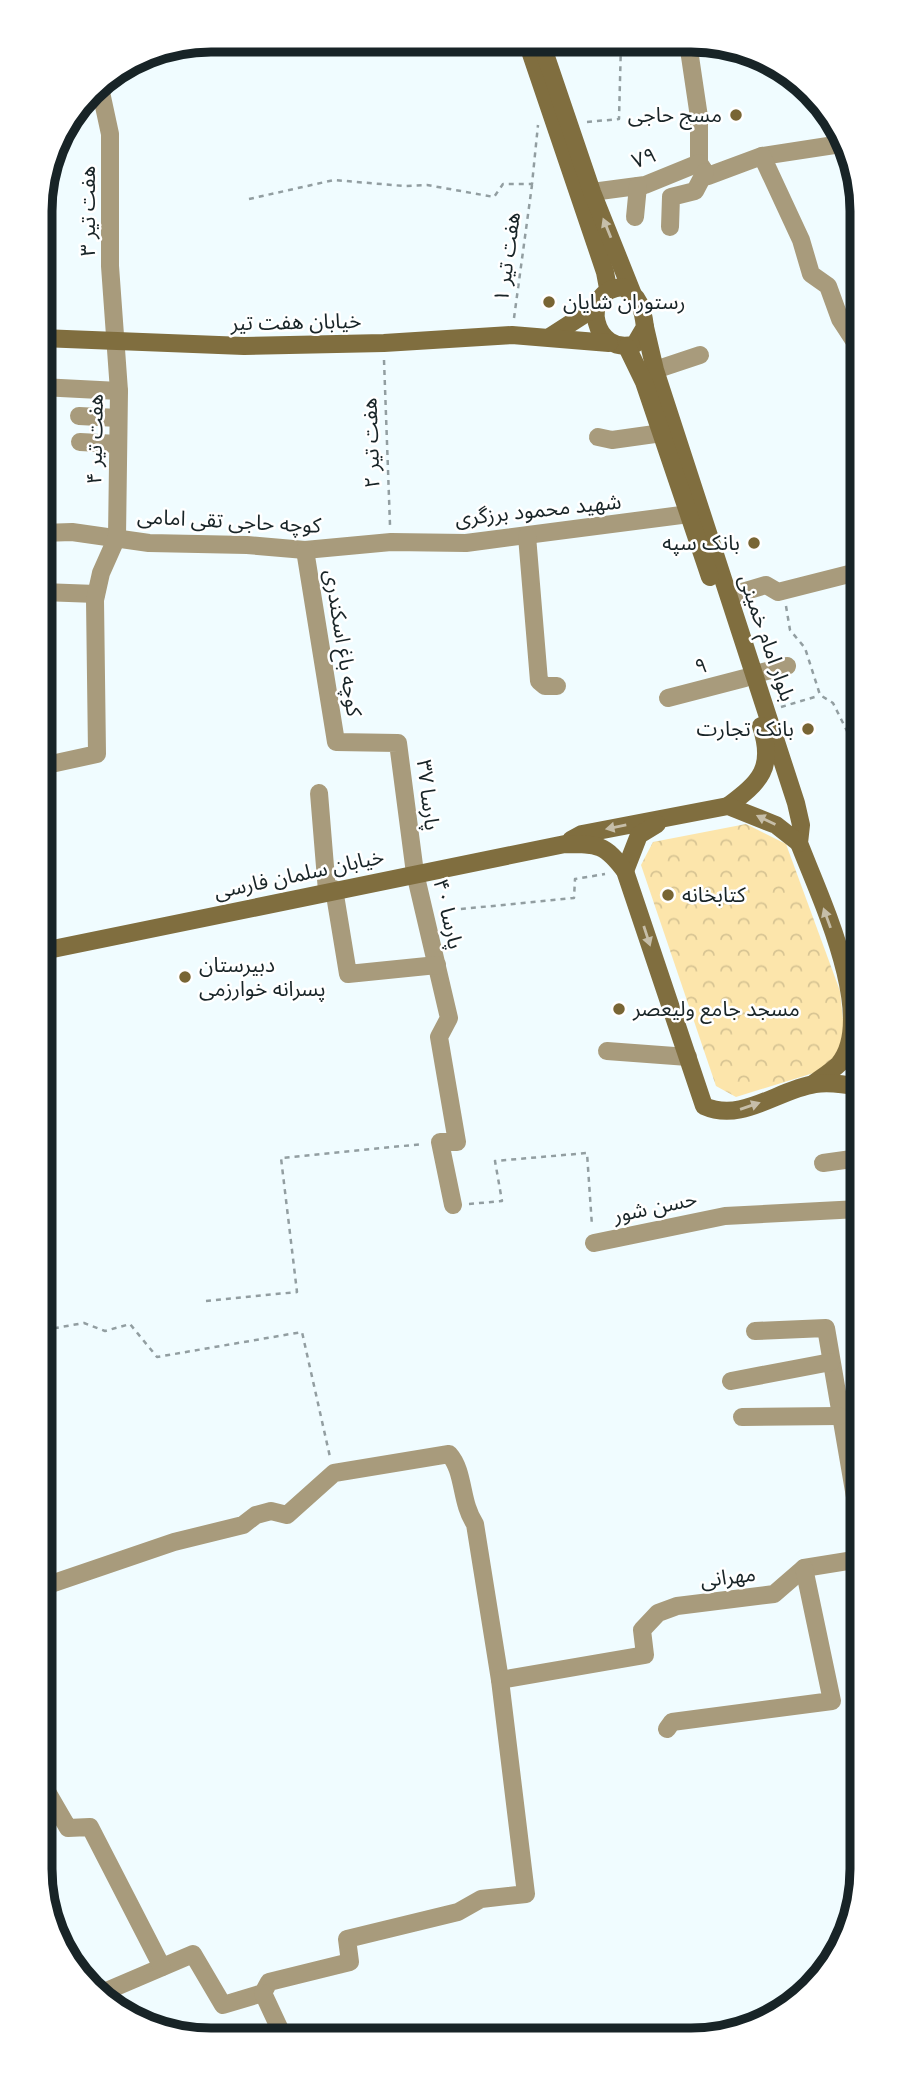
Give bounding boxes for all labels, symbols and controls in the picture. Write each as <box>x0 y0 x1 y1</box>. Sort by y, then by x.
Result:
place label: مسج حاجی <box>628 102 722 130</box>
marker: مسج حاجی <box>728 107 744 123</box>
street label: ۷۹ <box>628 142 659 173</box>
street label: هفت تیر ۳ <box>75 166 100 256</box>
street label: هفت تیر ۱ <box>488 210 525 304</box>
one-way arrow <box>601 218 612 239</box>
place label: رستوران شایان <box>563 289 686 314</box>
marker: رستوران شایان <box>541 294 557 310</box>
street label: خیابان هفت تیر <box>229 308 362 335</box>
street label: هفت تیر ۴ <box>81 393 108 484</box>
street label: هفت تیر ۲ <box>356 397 385 489</box>
street label: شهید محمود برزگری <box>454 488 622 531</box>
street label: کوچه حاجی تقی امامی <box>136 503 322 539</box>
place label: بانک سپه <box>662 530 740 556</box>
marker: بانک سپه <box>746 535 762 551</box>
street label: کوچه باغ اسکندری <box>317 568 368 719</box>
street label: بلوار امام خمینی <box>730 571 801 706</box>
street label: ۹ <box>692 652 710 679</box>
place label: بانک تجارت <box>696 716 794 741</box>
marker: بانک تجارت <box>800 721 816 737</box>
street label: پارسا ۳۷ <box>411 758 445 832</box>
one-way arrow <box>756 815 776 826</box>
one-way arrow <box>605 822 627 833</box>
street label: خیابان سلمان فارسی <box>212 843 386 904</box>
street label: پارسا ۴۰ <box>427 876 469 952</box>
place label: کتابخانه <box>682 882 746 907</box>
marker: کتابخانه <box>660 887 676 903</box>
one-way arrow <box>821 908 832 929</box>
one-way arrow <box>642 926 653 947</box>
place label: دبیرستان پسرانه خوارزمی <box>199 952 325 1002</box>
marker: دبیرستان پسرانه خوارزمی <box>177 969 193 985</box>
place label: مسجد جامع ولیعصر <box>632 996 800 1024</box>
marker: مسجد جامع ولیعصر <box>611 1001 627 1017</box>
one-way arrow <box>739 1100 760 1111</box>
street label: حسن شور <box>610 1185 699 1228</box>
street label: مهرانی <box>699 1561 757 1592</box>

